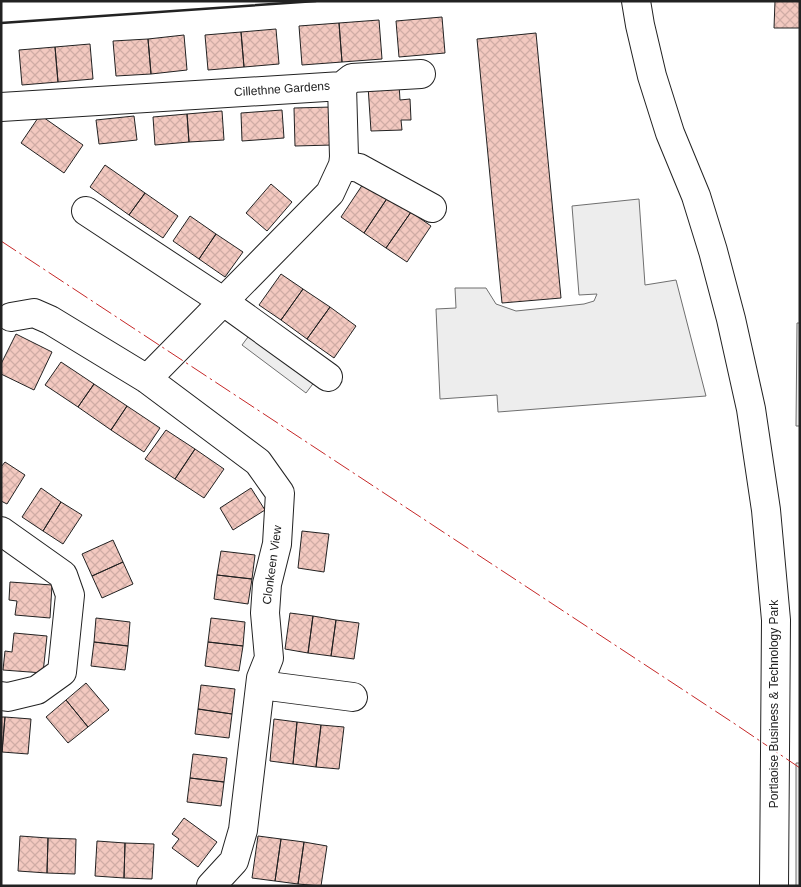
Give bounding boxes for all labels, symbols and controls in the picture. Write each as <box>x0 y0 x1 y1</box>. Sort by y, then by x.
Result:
street label: Cillethne Gardens <box>234 79 330 99</box>
street label: Clonkeen View <box>260 524 285 605</box>
street label: Portlaoise Business & Technology Park <box>767 599 781 808</box>

